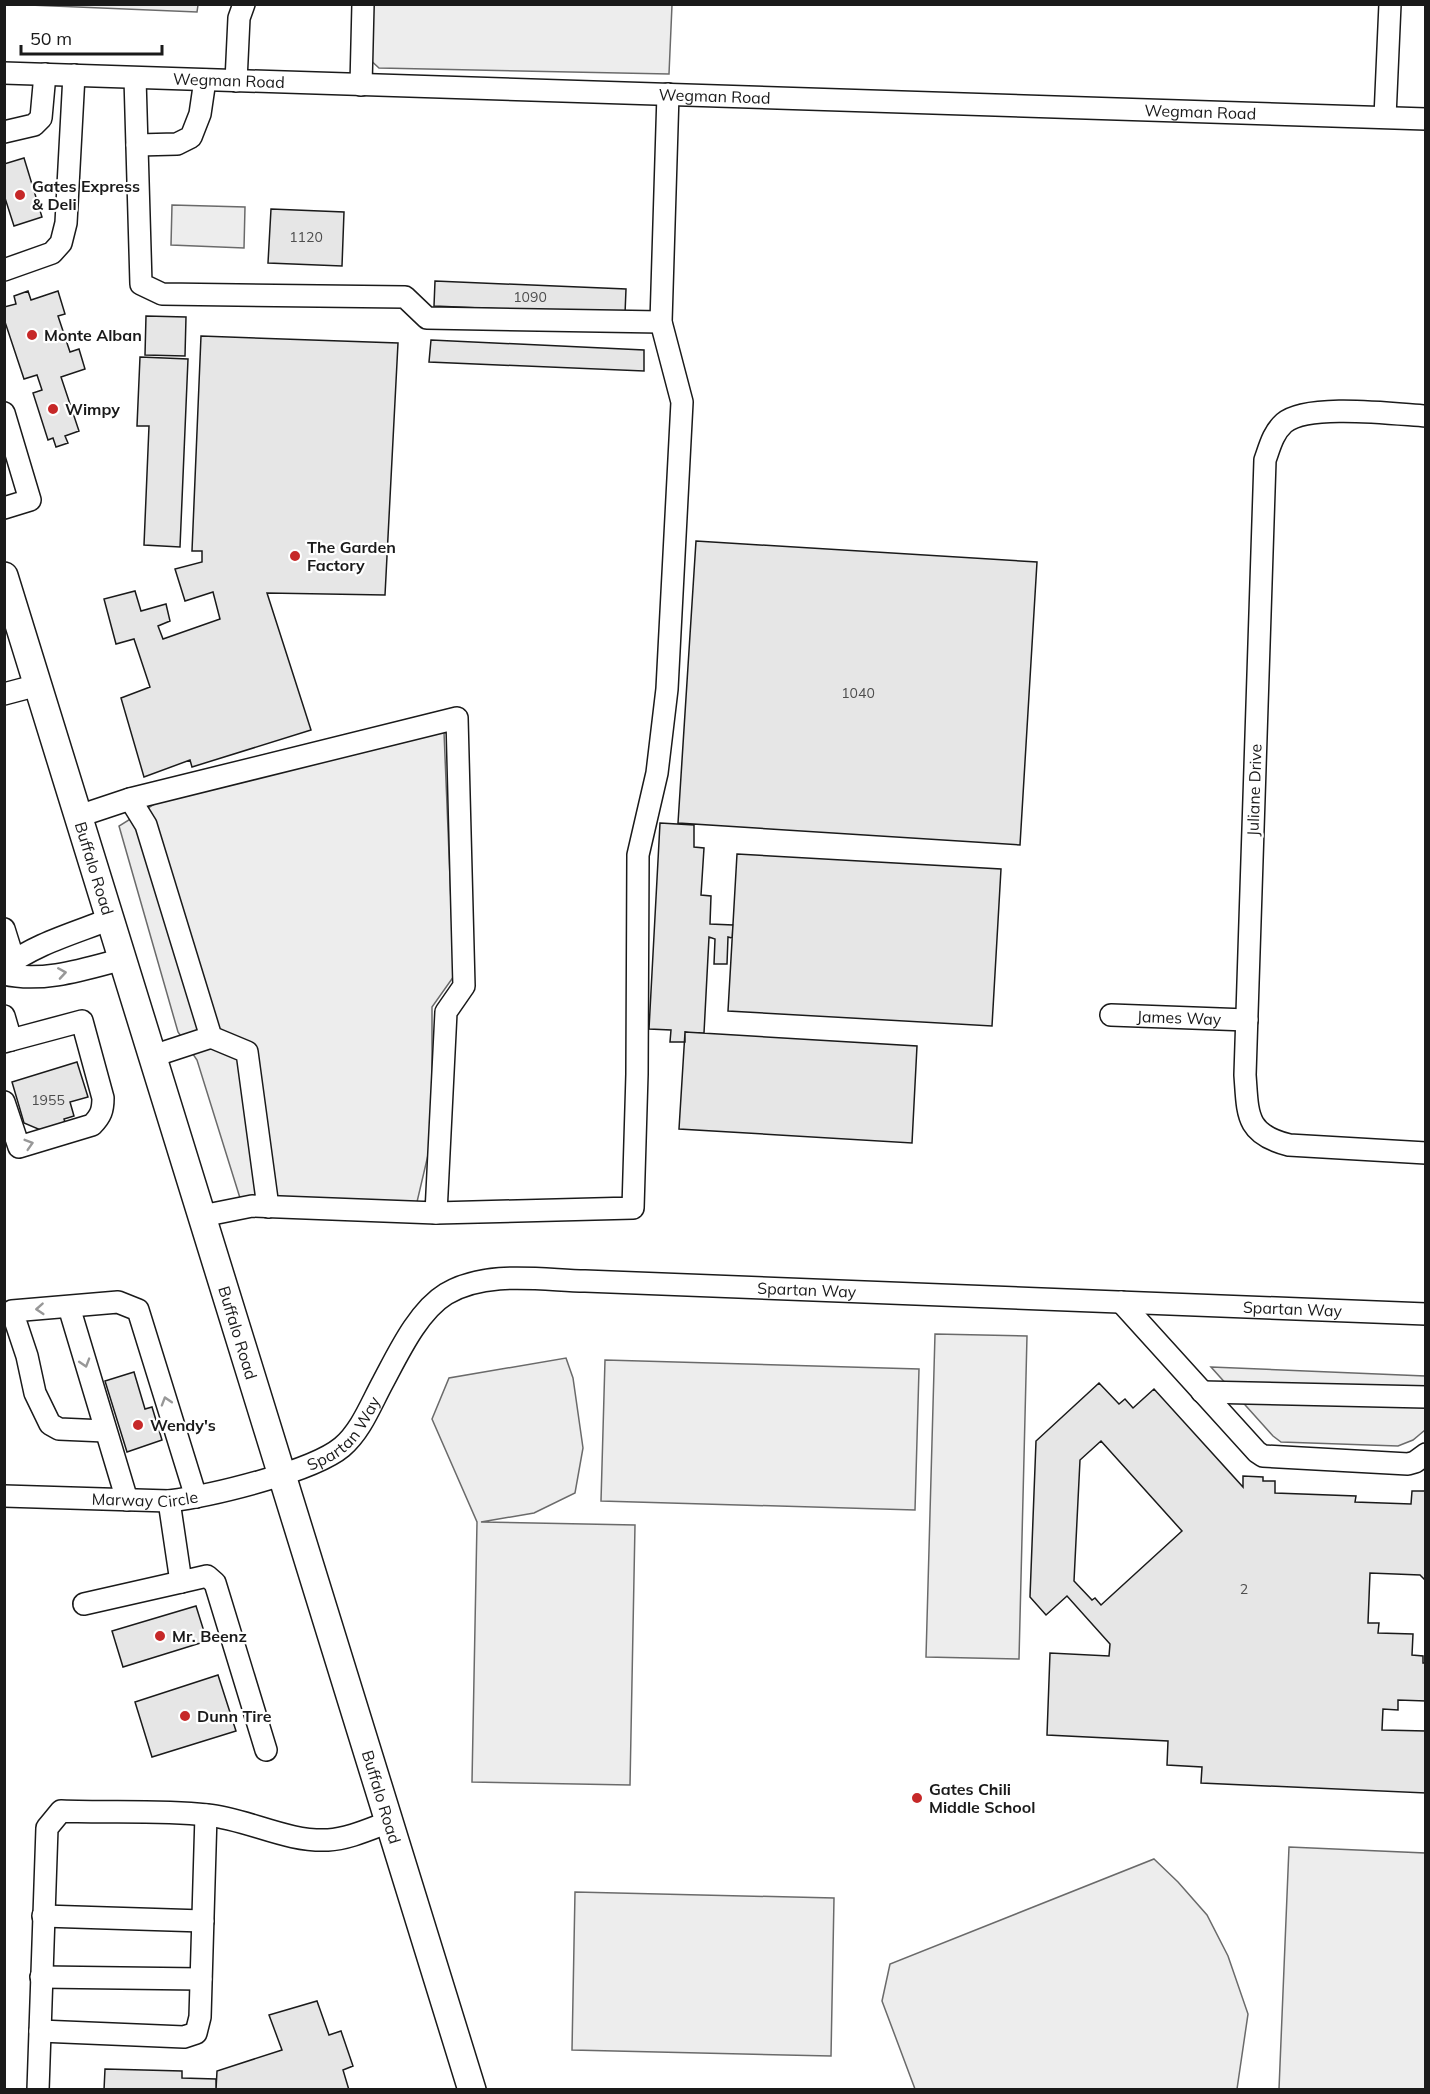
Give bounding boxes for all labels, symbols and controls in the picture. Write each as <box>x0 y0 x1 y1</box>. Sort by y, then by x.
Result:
scale bar <box>21 18 162 56</box>
text: 50 m <box>30 27 72 50</box>
street label: Wegman Road <box>173 68 285 92</box>
street label: Wegman Road <box>658 84 771 108</box>
street label: Wegman Road <box>1144 100 1257 124</box>
place label: Gates Express & Deli <box>32 176 140 214</box>
marker: Gates Express & Deli <box>13 188 27 202</box>
house number: 1120 <box>289 228 323 246</box>
house number: 1090 <box>513 288 547 306</box>
place label: Monte Alban <box>44 325 142 345</box>
marker: Monte Alban <box>25 328 39 342</box>
place label: Wimpy <box>65 399 120 419</box>
marker: Wimpy <box>46 402 60 416</box>
place label: The Garden Factory <box>307 537 396 575</box>
marker: The Garden Factory <box>288 549 302 563</box>
house number: 1040 <box>841 684 875 702</box>
street label: Juliane Drive <box>1242 743 1266 837</box>
street label: Buffalo Road <box>71 819 118 917</box>
one-way arrow <box>58 967 67 979</box>
street label: James Way <box>1136 1006 1222 1029</box>
house number: 1955 <box>31 1091 65 1109</box>
one-way arrow <box>23 1139 34 1151</box>
street label: Spartan Way <box>757 1278 857 1302</box>
street label: Buffalo Road <box>214 1284 262 1382</box>
street label: Spartan Way <box>1242 1297 1343 1321</box>
one-way arrow <box>35 1302 44 1315</box>
one-way arrow <box>78 1357 90 1368</box>
street label: Spartan Way <box>304 1393 384 1475</box>
one-way arrow <box>161 1396 173 1407</box>
place label: Wendy's <box>150 1415 216 1435</box>
marker: Wendy's <box>131 1418 145 1432</box>
street label: Marway Circle <box>91 1486 200 1511</box>
house number: 2 <box>1240 1580 1248 1598</box>
place label: Mr. Beenz <box>172 1626 247 1646</box>
marker: Mr. Beenz <box>153 1629 167 1643</box>
place label: Dunn Tire <box>197 1706 272 1726</box>
marker: Dunn Tire <box>178 1709 192 1723</box>
street label: Buffalo Road <box>358 1748 405 1846</box>
place label: Gates Chili Middle School <box>929 1779 1035 1817</box>
marker: Gates Chili Middle School <box>910 1791 924 1805</box>

